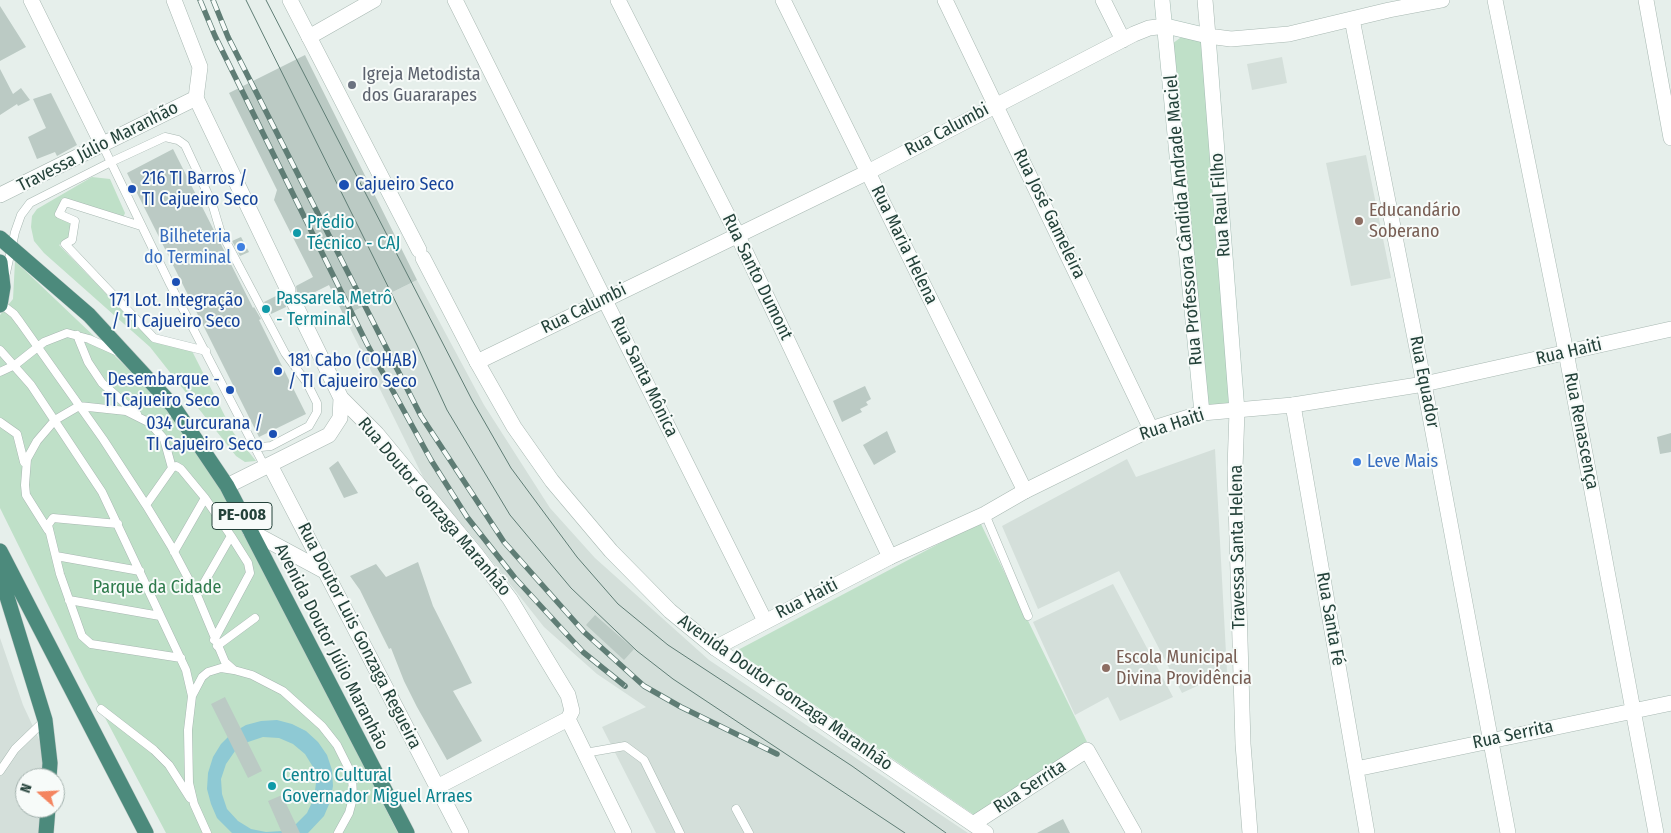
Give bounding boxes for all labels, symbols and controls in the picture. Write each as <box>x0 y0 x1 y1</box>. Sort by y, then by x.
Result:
place label: Igreja Metodista dos Guararapes <box>362 64 481 106</box>
street label: Rua Professora Cândida Andrade Maciel <box>1161 74 1207 366</box>
marker: Igreja Metodista dos Guararapes <box>346 79 358 91</box>
street label: Travessa Júlio Maranhão <box>14 97 182 197</box>
street label: Rua Calumbi <box>901 99 993 161</box>
street label: Rua José Gameleira <box>1008 145 1090 283</box>
street label: Rua Raul Filho <box>1207 152 1235 258</box>
place label: 216 TI Barros / TI Cajueiro Seco <box>142 168 258 210</box>
place label: Cajueiro Seco <box>355 174 454 196</box>
marker: Cajueiro Seco <box>337 178 351 192</box>
street label: Rua Maria Helena <box>866 182 942 308</box>
marker: 216 TI Barros / TI Cajueiro Seco <box>126 183 138 195</box>
place label: Educandário Soberano <box>1369 200 1461 242</box>
street label: Rua Santo Dumont <box>717 211 797 343</box>
place label: Prédio Técnico - CAJ <box>307 212 400 254</box>
marker: Educandário Soberano <box>1353 215 1365 227</box>
place label: Bilheteria do Terminal <box>144 226 231 268</box>
marker: Prédio Técnico - CAJ <box>291 227 303 239</box>
marker: Bilheteria do Terminal <box>235 241 247 253</box>
marker: 171 Lot. Integração / TI Cajueiro Seco <box>170 276 182 288</box>
street label: Rua Calumbi <box>538 279 630 339</box>
place label: Passarela Metrô - Terminal <box>276 288 392 330</box>
place label: 171 Lot. Integração / TI Cajueiro Seco <box>109 290 243 332</box>
marker: Passarela Metrô - Terminal <box>260 303 272 315</box>
street label: Rua Santa Mônica <box>606 313 682 441</box>
street label: Rua Equador <box>1404 334 1444 430</box>
street label: Rua Haiti <box>1534 334 1604 370</box>
place label: 181 Cabo (COHAB) / TI Cajueiro Seco <box>288 350 417 392</box>
marker: 181 Cabo (COHAB) / TI Cajueiro Seco <box>272 365 284 377</box>
place label: Desembarque - TI Cajueiro Seco <box>104 369 220 412</box>
street label: Rua Renascença <box>1559 371 1603 491</box>
marker: Desembarque - TI Cajueiro Seco <box>224 384 236 396</box>
street label: Rua Haiti <box>1137 404 1207 446</box>
place label: 034 Curcurana / TI Cajueiro Seco <box>146 413 263 456</box>
street label: Rua Doutor Gonzaga Maranhão <box>353 413 515 601</box>
marker: 034 Curcurana / TI Cajueiro Seco <box>267 428 279 440</box>
place label: Leve Mais <box>1367 451 1438 473</box>
marker: Leve Mais <box>1351 456 1363 468</box>
street label: Travessa Santa Helena <box>1226 464 1250 630</box>
road number: PE-008 <box>212 502 272 530</box>
street label: Rua Doutor Luis Gonzaga Regueira <box>292 519 426 753</box>
street label: Avenida Doutor Júlio Maranhão <box>269 540 393 754</box>
street label: Rua Santa Fé <box>1311 571 1349 667</box>
street label: Rua Haiti <box>772 574 842 624</box>
park label: Parque da Cidade <box>93 577 221 599</box>
street label: Avenida Doutor Gonzaga Maranhão <box>673 610 897 776</box>
place label: Escola Municipal Divina Providência <box>1116 647 1252 690</box>
marker: Escola Municipal Divina Providência <box>1100 662 1112 674</box>
street label: Rua Serrita <box>1471 716 1555 754</box>
street label: Rua Serrita <box>990 756 1070 818</box>
place label: Centro Cultural Governador Miguel Arraes <box>282 765 473 808</box>
north arrow <box>15 768 65 818</box>
marker: Centro Cultural Governador Miguel Arraes <box>266 780 278 792</box>
text: N <box>17 782 36 795</box>

